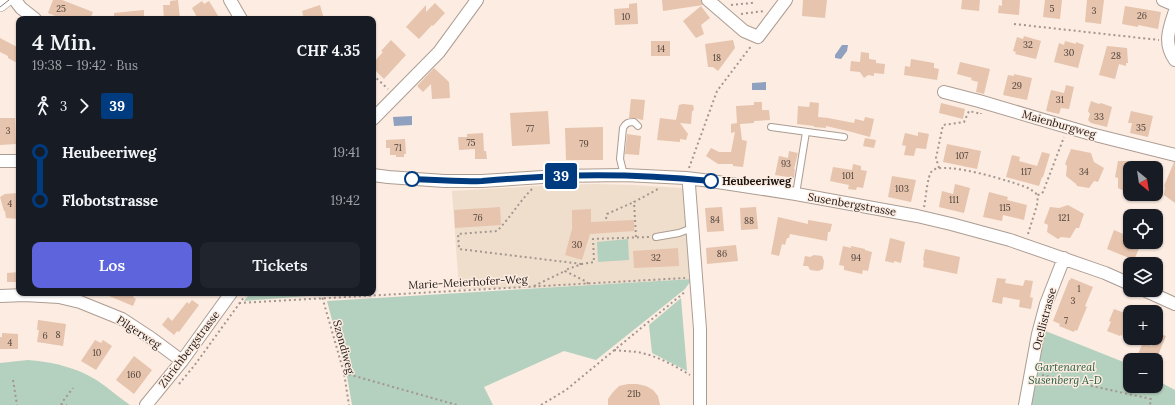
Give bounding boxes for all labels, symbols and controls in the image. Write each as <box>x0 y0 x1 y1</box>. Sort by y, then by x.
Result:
house number: 25 <box>56 3 66 14</box>
house number: 5 <box>1050 3 1055 14</box>
house number: 3 <box>1091 5 1097 16</box>
house number: 26 <box>1137 10 1147 21</box>
house number: 10 <box>622 11 631 22</box>
text: 4 Min. <box>32 28 97 56</box>
house number: 32 <box>1023 39 1033 50</box>
text: CHF 4.35 <box>297 41 360 60</box>
house number: 14 <box>657 43 665 54</box>
house number: 30 <box>1064 47 1075 58</box>
house number: 28 <box>1111 50 1121 61</box>
house number: 18 <box>713 52 721 63</box>
text: 19:38 – 19:42 · Bus <box>32 57 138 74</box>
house number: 29 <box>1012 80 1022 91</box>
house number: 31 <box>1056 94 1064 105</box>
icon: walk <box>32 95 54 117</box>
icon: forward <box>73 95 95 117</box>
text: 39 <box>109 97 125 115</box>
text: 3 <box>60 98 67 115</box>
street label: Maienburgweg <box>1020 107 1098 141</box>
house number: 33 <box>1094 111 1104 122</box>
house number: 35 <box>1136 122 1146 133</box>
house number: 77 <box>526 123 534 134</box>
house number: 3 <box>5 125 11 136</box>
house number: 75 <box>466 137 476 148</box>
house number: 79 <box>579 138 589 149</box>
house number: 71 <box>394 142 402 153</box>
text: Heubeeriweg <box>62 143 156 162</box>
text: 19:41 <box>333 144 360 161</box>
house number: 107 <box>956 150 968 161</box>
house number: 93 <box>781 158 791 169</box>
north arrow <box>1123 161 1163 201</box>
map controls <box>1123 161 1163 393</box>
line badge: 39 <box>543 163 579 189</box>
house number: 117 <box>1021 166 1031 177</box>
house number: 34 <box>1079 166 1089 177</box>
text: 39 <box>553 167 569 185</box>
house number: 101 <box>842 170 854 181</box>
unlabelled marker <box>404 171 420 187</box>
marker: Heubeeriweg <box>703 173 719 189</box>
place label: Heubeeriweg <box>722 174 792 188</box>
house number: 103 <box>895 183 909 194</box>
street label: Susenbergstrasse <box>807 189 897 219</box>
text: Flobotstrasse <box>62 191 158 210</box>
text: 19:42 <box>330 192 360 209</box>
house number: 111 <box>949 194 959 205</box>
house number: 4 <box>8 198 13 209</box>
house number: 115 <box>999 202 1011 213</box>
button: locate <box>1123 209 1163 249</box>
house number: 76 <box>473 212 483 223</box>
house number: 121 <box>1058 212 1070 223</box>
house number: 84 <box>710 214 720 225</box>
house number: 88 <box>744 215 754 226</box>
house number: 30 <box>572 239 583 250</box>
button: Los <box>32 242 192 288</box>
button: Tickets <box>200 242 360 288</box>
house number: 86 <box>717 248 727 259</box>
house number: 32 <box>651 252 661 263</box>
house number: 94 <box>851 252 861 263</box>
button: layers <box>1123 257 1163 297</box>
street label: Marie-Meierhofer-Weg <box>408 272 529 292</box>
house number: 1 <box>1077 283 1081 294</box>
street label: Orellistrasse <box>1029 286 1059 352</box>
house number: 3 <box>1070 295 1076 306</box>
button: + <box>1123 305 1163 345</box>
street label: Zürichbergstrasse <box>156 308 222 390</box>
street label: Pilgerweg <box>114 312 165 352</box>
house number: 7 <box>1064 315 1068 326</box>
street label: Szondiweg <box>330 319 358 376</box>
house number: 8 <box>55 329 61 340</box>
house number: 6 <box>42 330 48 341</box>
house number: 4 <box>8 337 13 348</box>
house number: 10 <box>93 347 102 358</box>
button: − <box>1123 353 1163 393</box>
park label: Gartenareal Susenberg A-D <box>1028 360 1102 387</box>
house number: 160 <box>127 369 141 380</box>
house number: 21b <box>627 388 641 399</box>

